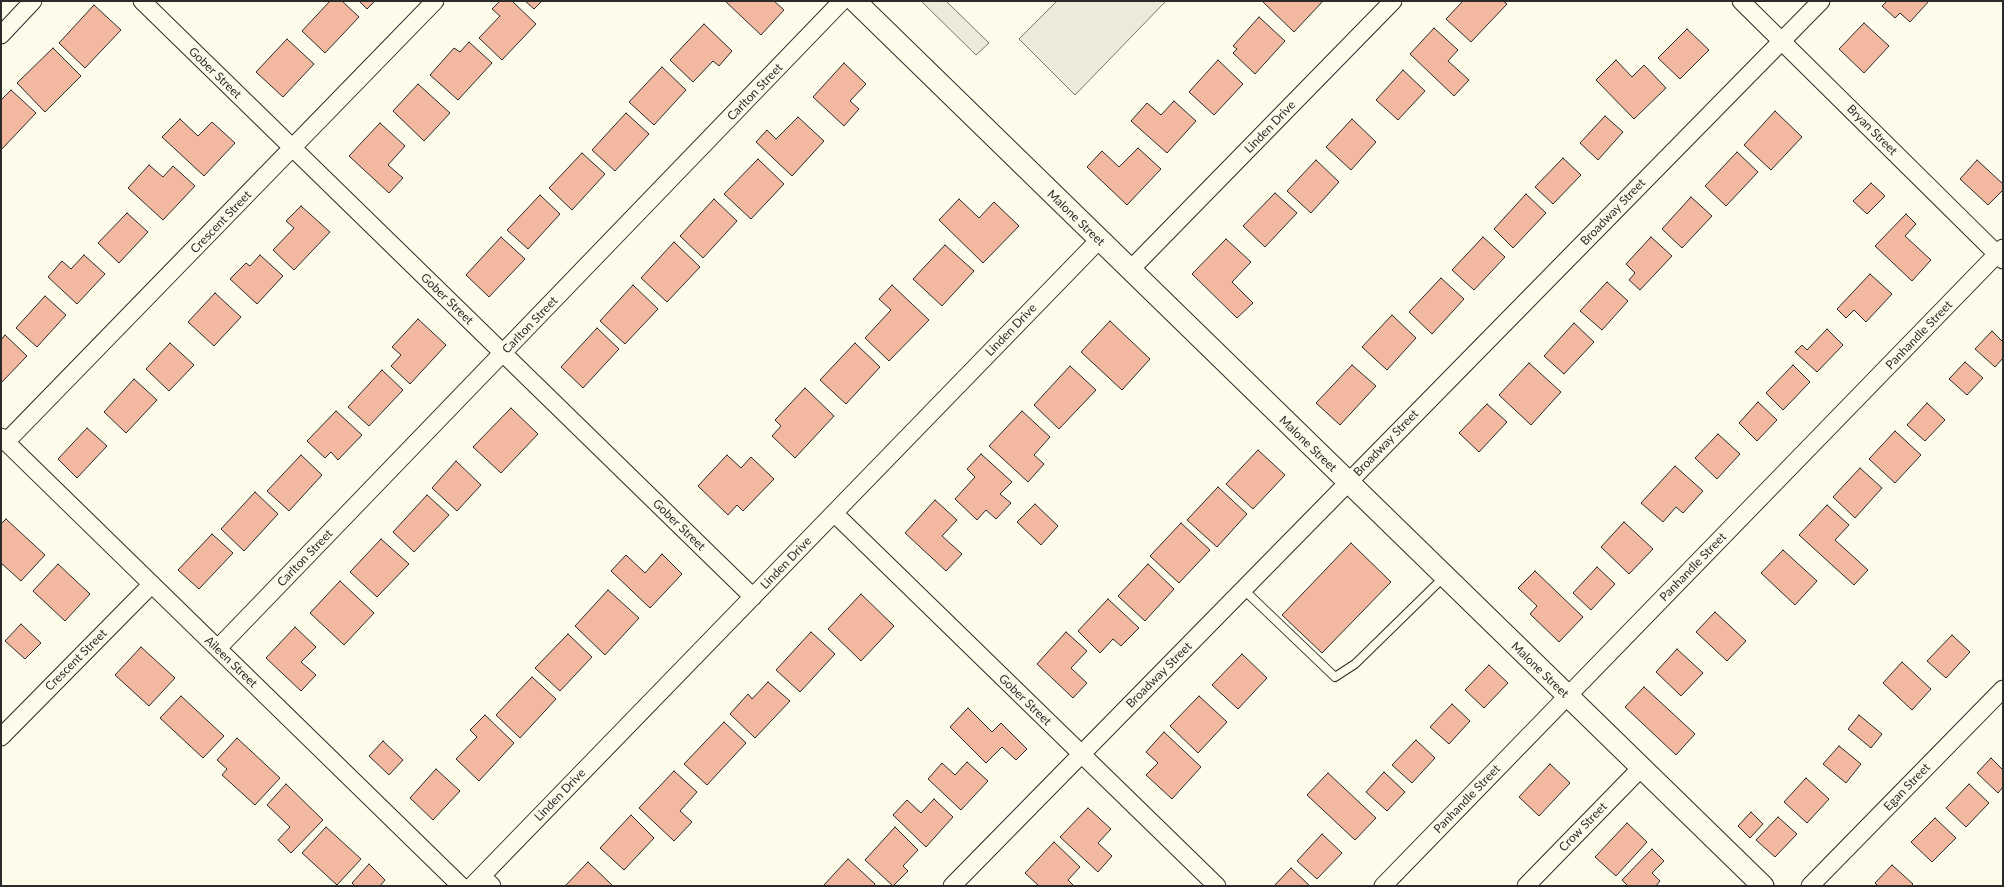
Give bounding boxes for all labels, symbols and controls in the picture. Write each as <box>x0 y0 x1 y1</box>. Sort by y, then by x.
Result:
street label: Gober Street <box>186 44 244 102</box>
street label: Carlton Street <box>724 61 786 123</box>
street label: Linden Drive <box>1241 98 1299 156</box>
street label: Bryan Street <box>1844 102 1900 158</box>
street label: Broadway Street <box>1578 176 1648 248</box>
street label: Malone Street <box>1044 187 1108 249</box>
street label: Crescent Street <box>188 188 254 256</box>
street label: Gober Street <box>418 270 476 328</box>
street label: Carlton Street <box>499 294 561 356</box>
street label: Panhandle Street <box>1883 298 1955 372</box>
street label: Linden Drive <box>982 301 1040 359</box>
street label: Broadway Street <box>1351 407 1421 479</box>
street label: Malone Street <box>1276 413 1340 475</box>
street label: Gober Street <box>650 496 708 554</box>
street label: Carlton Street <box>274 527 336 589</box>
street label: Panhandle Street <box>1657 530 1729 604</box>
street label: Linden Drive <box>757 534 815 592</box>
street label: Crescent Street <box>42 626 110 694</box>
street label: Aileen Street <box>202 633 260 691</box>
street label: Broadway Street <box>1123 639 1195 711</box>
street label: Malone Street <box>1508 639 1572 701</box>
street label: Gober Street <box>996 671 1054 729</box>
street label: Egan Street <box>1881 760 1933 814</box>
street label: Panhandle Street <box>1431 762 1503 836</box>
street label: Linden Drive <box>531 766 589 824</box>
street label: Crow Street <box>1556 799 1610 855</box>

